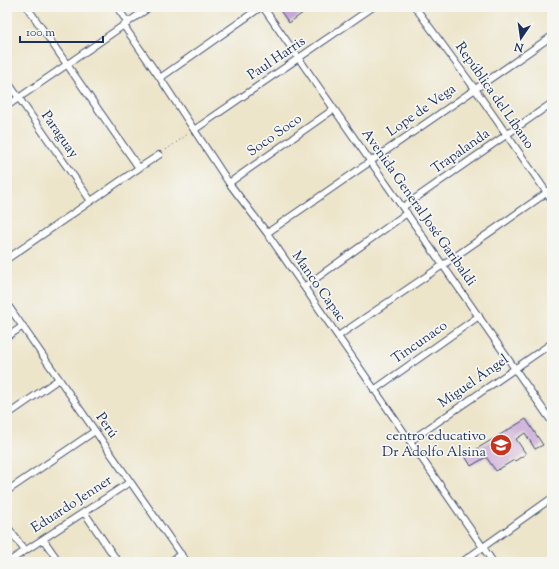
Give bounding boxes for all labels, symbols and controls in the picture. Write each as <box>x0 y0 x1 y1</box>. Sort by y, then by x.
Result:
scale bar <box>20 18 103 44</box>
north arrow <box>501 18 541 58</box>
text: 100 m <box>26 24 55 42</box>
street label: Paul Harris <box>244 32 310 86</box>
text: N <box>513 38 526 56</box>
street label: República del Líbano <box>450 39 539 154</box>
street label: Lope de Vega <box>383 79 461 142</box>
street label: Paraguay <box>35 107 83 163</box>
street label: Soco Soco <box>243 110 307 162</box>
street label: Trapalanda <box>428 124 495 179</box>
street label: Avenida General José Garibaldi <box>356 125 480 291</box>
street label: Manco Capac <box>286 248 350 326</box>
street label: Tincunaco <box>388 316 452 370</box>
street label: Miguel Ángel <box>435 350 513 414</box>
street label: Perú <box>90 409 122 443</box>
place label: centro educativo Dr Adolfo Alsina <box>382 427 487 463</box>
school or university icon: centro educativo Dr Adolfo Alsina <box>488 432 514 458</box>
street label: Eduardo Jenner <box>28 471 117 539</box>

